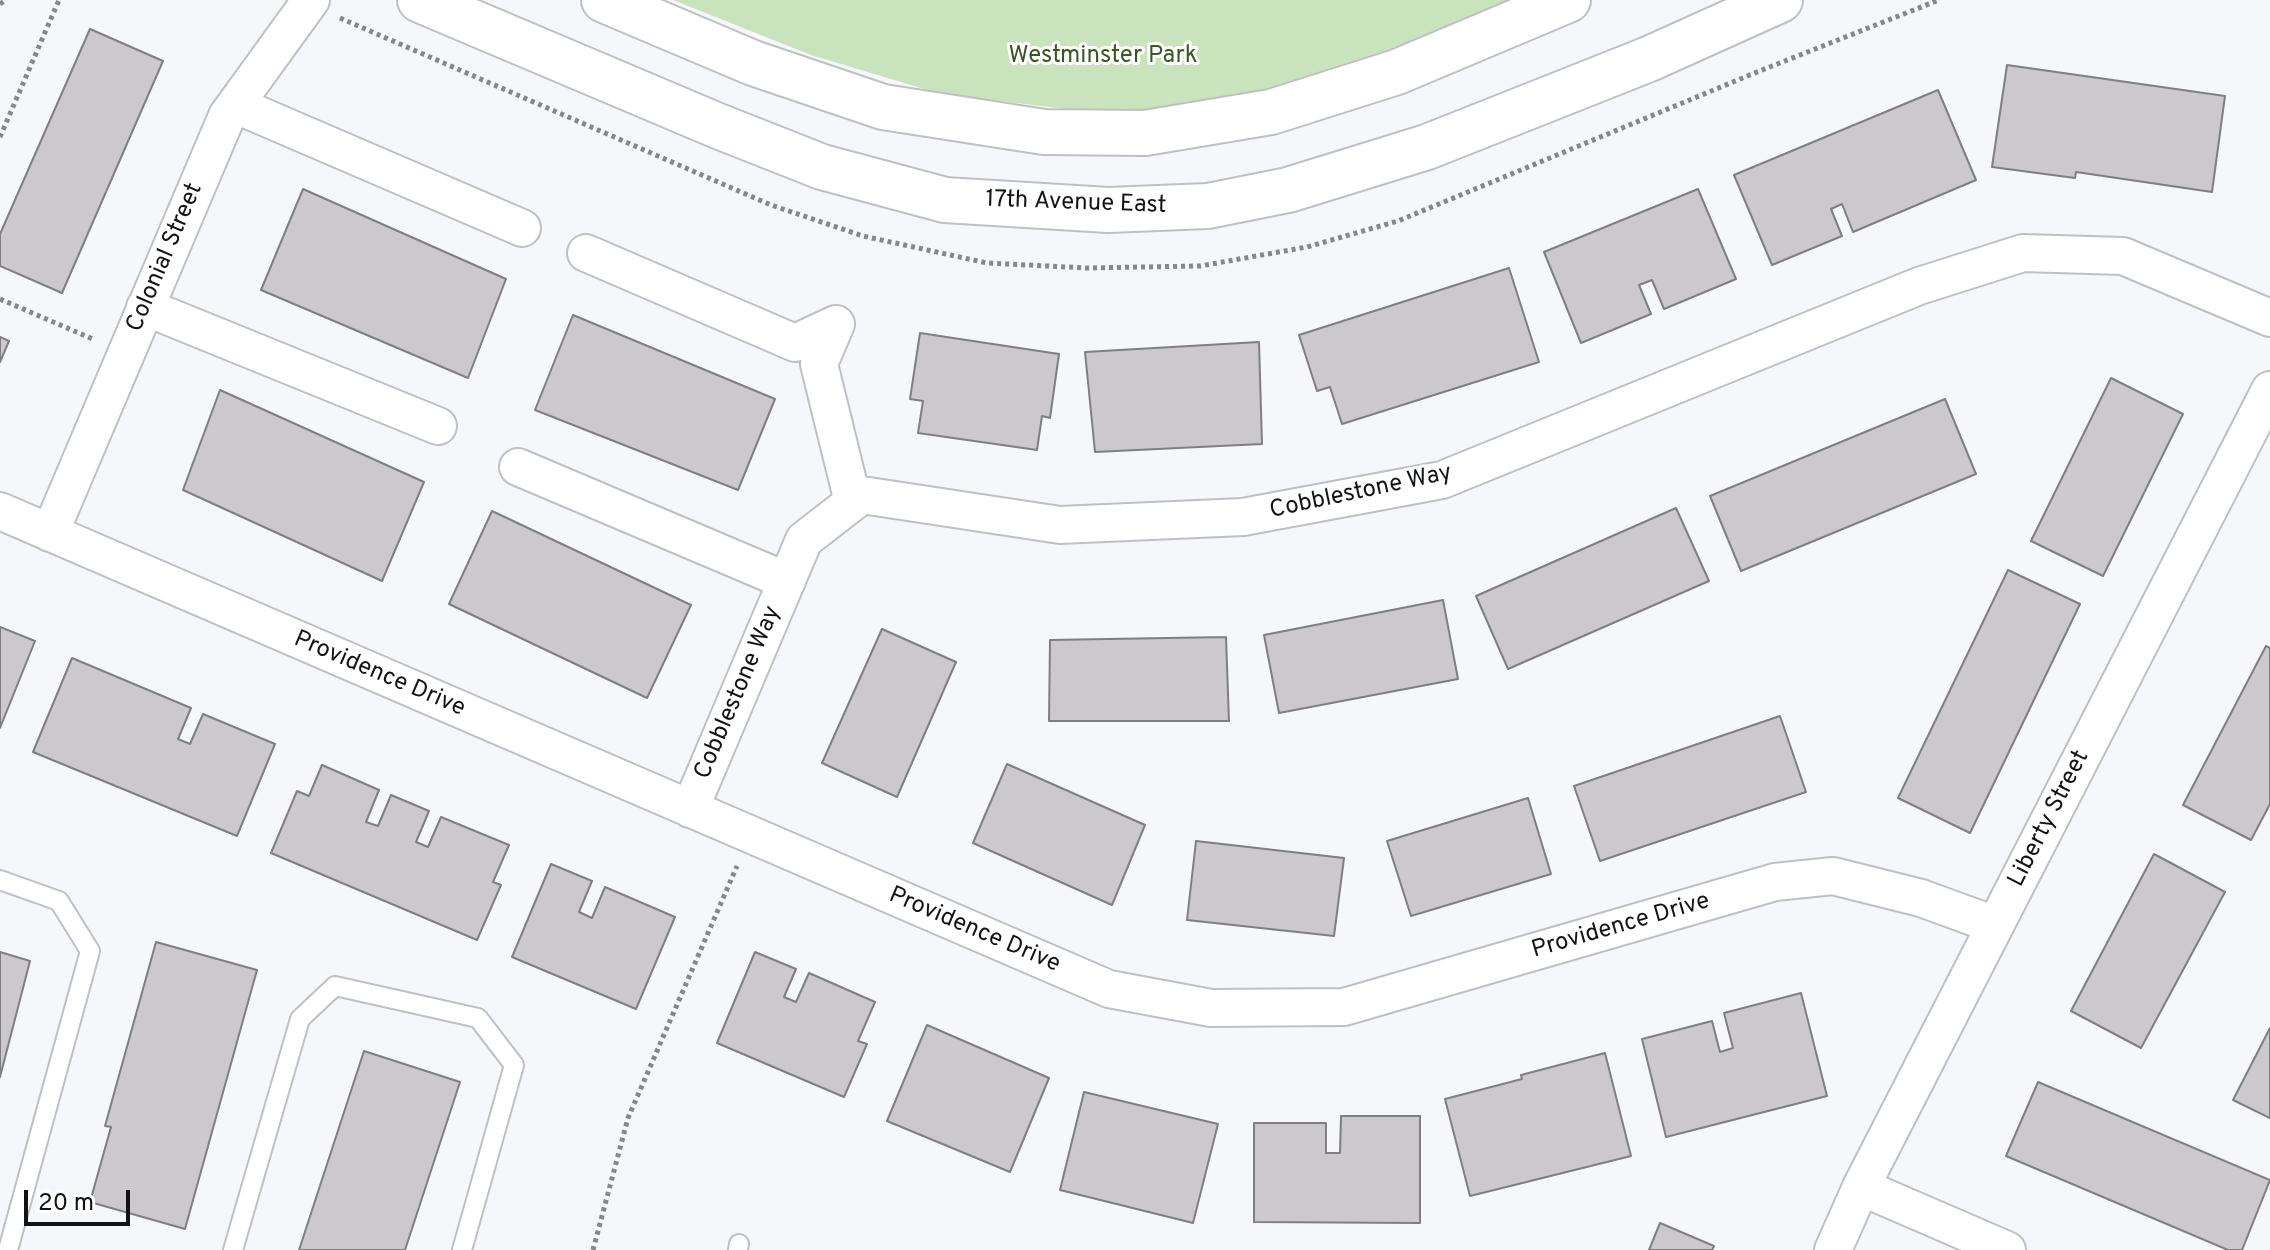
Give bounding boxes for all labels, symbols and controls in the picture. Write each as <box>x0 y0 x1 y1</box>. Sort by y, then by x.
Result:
park label: Westminster Park <box>1009 43 1197 71</box>
street label: Colonial Street <box>122 179 210 337</box>
street label: 17th Avenue East <box>985 186 1167 222</box>
street label: Cobblestone Way <box>1267 460 1455 526</box>
street label: Cobblestone Way <box>690 602 788 784</box>
street label: Providence Drive <box>289 626 469 724</box>
street label: Liberty Street <box>2003 746 2097 892</box>
street label: Providence Drive <box>884 882 1064 980</box>
street label: Providence Drive <box>1529 888 1713 966</box>
scale bar <box>28 1174 134 1224</box>
text: 20 m <box>38 1189 94 1219</box>

